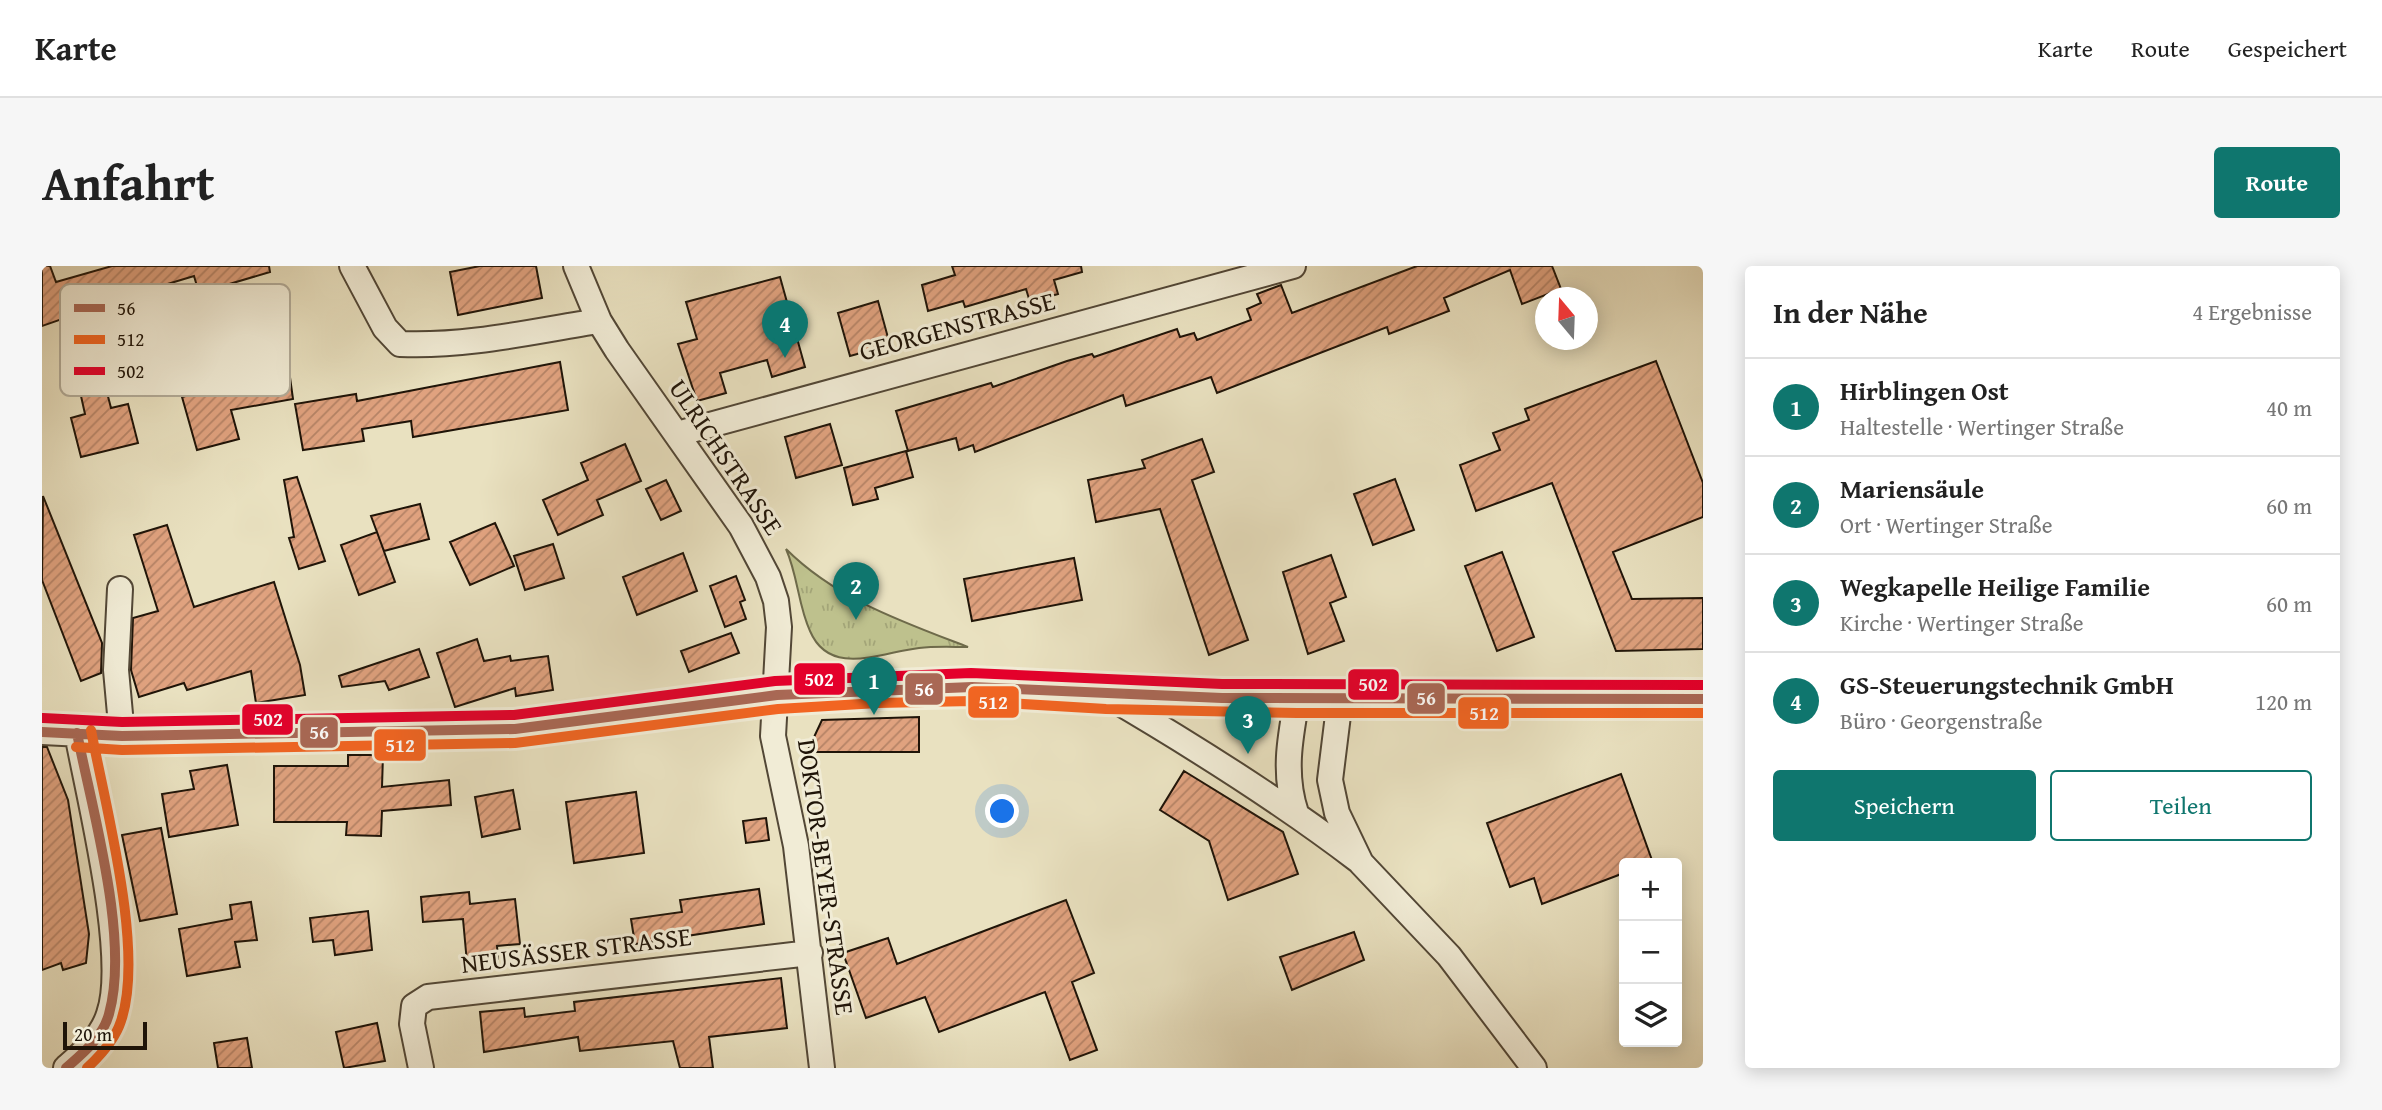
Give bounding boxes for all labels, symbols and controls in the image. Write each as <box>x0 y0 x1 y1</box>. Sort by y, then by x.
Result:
text: Karte <box>35 24 117 72</box>
text: Karte <box>2038 31 2093 66</box>
text: Route <box>2131 31 2190 66</box>
text: Gespeichert <box>2228 31 2347 66</box>
text: Anfahrt <box>42 146 215 218</box>
button: Route <box>2214 147 2340 218</box>
street label: GEORGENSTRASSE <box>855 281 1059 370</box>
legend <box>60 284 290 396</box>
north arrow <box>1535 287 1598 350</box>
text: In der Nähe <box>1773 290 1928 334</box>
text: 56 <box>117 294 135 322</box>
text: 4 Ergebnisse <box>2192 295 2312 328</box>
pin: 4 <box>762 300 808 358</box>
text: 512 <box>117 325 144 353</box>
text: 502 <box>117 357 144 385</box>
street label: ULRICHSTRASSE <box>660 371 793 543</box>
text: Hirblingen Ost <box>1840 371 2009 410</box>
text: 1 <box>1790 391 1802 424</box>
text: 40 m <box>2266 391 2312 424</box>
text: Haltestelle · Wertinger Straße <box>1840 410 2124 443</box>
text: Mariensäule <box>1840 469 1984 508</box>
text: 2 <box>1790 489 1802 522</box>
text: 60 m <box>2266 489 2312 522</box>
text: Ort · Wertinger Straße <box>1840 508 2052 541</box>
pin: 2 <box>833 562 879 620</box>
text: Wegkapelle Heilige Familie <box>1840 567 2150 606</box>
text: 3 <box>1790 587 1802 620</box>
text: 60 m <box>2266 587 2312 620</box>
text: Kirche · Wertinger Straße <box>1840 606 2084 639</box>
pin: 1 <box>851 657 897 715</box>
line badge: 502 <box>793 662 846 696</box>
text: 502 <box>804 665 834 693</box>
text: GS-Steuerungstechnik GmbH <box>1840 665 2174 704</box>
line badge: 502 <box>1347 668 1400 701</box>
text: 502 <box>1358 670 1388 698</box>
line badge: 56 <box>904 672 944 706</box>
text: 56 <box>914 675 934 703</box>
line badge: 56 <box>1406 682 1446 715</box>
text: 56 <box>1416 684 1436 712</box>
line badge: 512 <box>967 685 1020 719</box>
text: 4 <box>1790 685 1802 718</box>
text: 120 m <box>2255 685 2312 718</box>
text: 512 <box>978 688 1008 716</box>
pin: 3 <box>1225 696 1271 754</box>
line badge: 512 <box>1457 696 1510 730</box>
text: 512 <box>1469 699 1499 727</box>
line badge: 502 <box>241 703 294 736</box>
text: Büro · Georgenstraße <box>1840 704 2043 737</box>
text: 502 <box>253 705 283 733</box>
line badge: 56 <box>299 716 339 749</box>
text: 56 <box>309 718 329 746</box>
line badge: 512 <box>373 728 427 762</box>
text: 512 <box>385 731 415 759</box>
street label: DOKTOR-BEYER-STRASSE <box>788 736 865 1017</box>
button: Speichern <box>1773 770 2036 841</box>
button: Teilen <box>2050 770 2312 841</box>
your location <box>985 794 1019 828</box>
map controls <box>1619 858 1682 1047</box>
button: + <box>1619 858 1682 921</box>
street label: NEUSÄSSER STRASSE <box>459 916 693 983</box>
button: − <box>1619 921 1682 984</box>
button: layers <box>1619 984 1682 1047</box>
scale bar <box>63 1019 147 1051</box>
text: 20 m <box>74 1020 112 1048</box>

